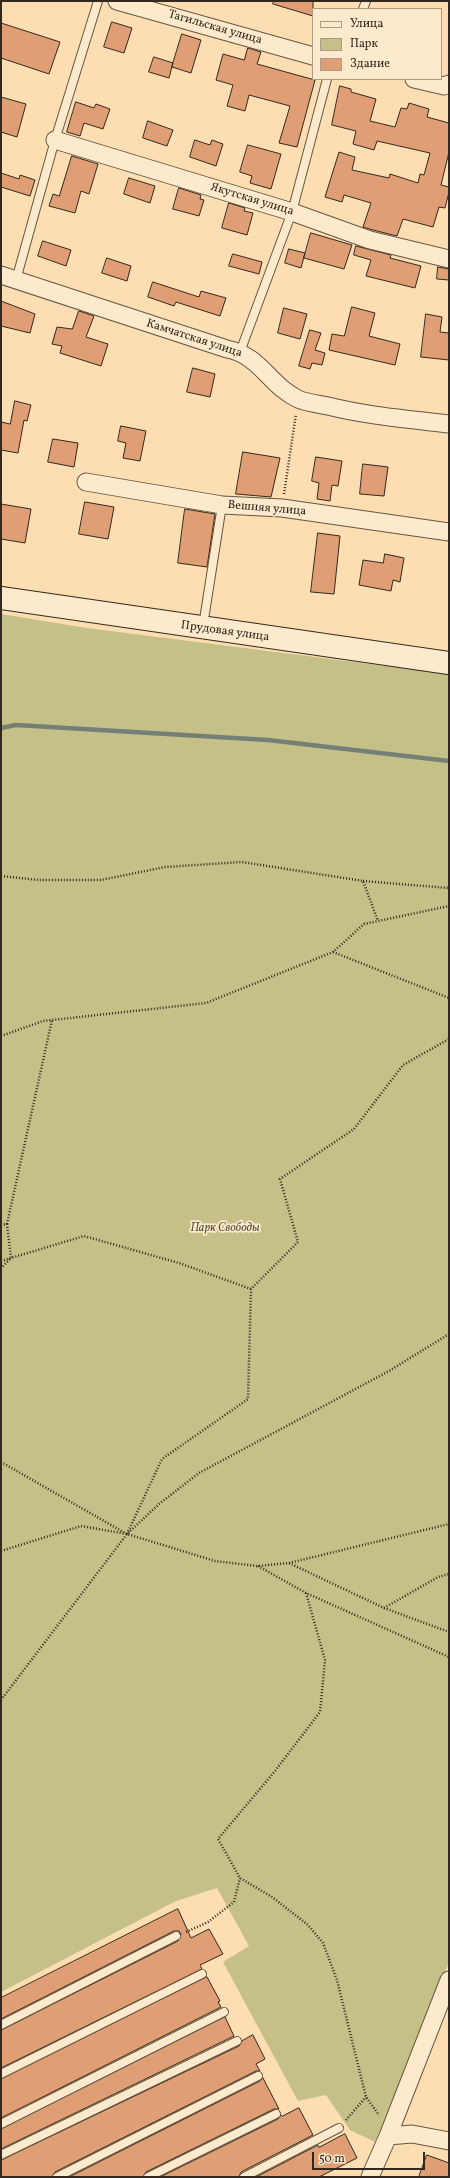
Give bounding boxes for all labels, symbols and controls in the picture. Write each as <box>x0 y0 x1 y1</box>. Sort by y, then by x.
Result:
street label: Тагильская улица <box>166 8 264 48</box>
legend <box>312 8 442 80</box>
text: Улица <box>350 16 383 32</box>
text: Парк <box>350 36 378 52</box>
text: Здание <box>350 56 390 72</box>
street label: Якутская улица <box>209 180 295 220</box>
street label: Камчатская улица <box>144 317 244 361</box>
street label: Вешняя улица <box>227 498 307 520</box>
street label: Прудовая улица <box>180 619 270 645</box>
park label: Парк Свободы <box>190 1222 260 1236</box>
scale bar <box>314 2144 427 2170</box>
text: 50 m <box>319 2151 345 2167</box>

